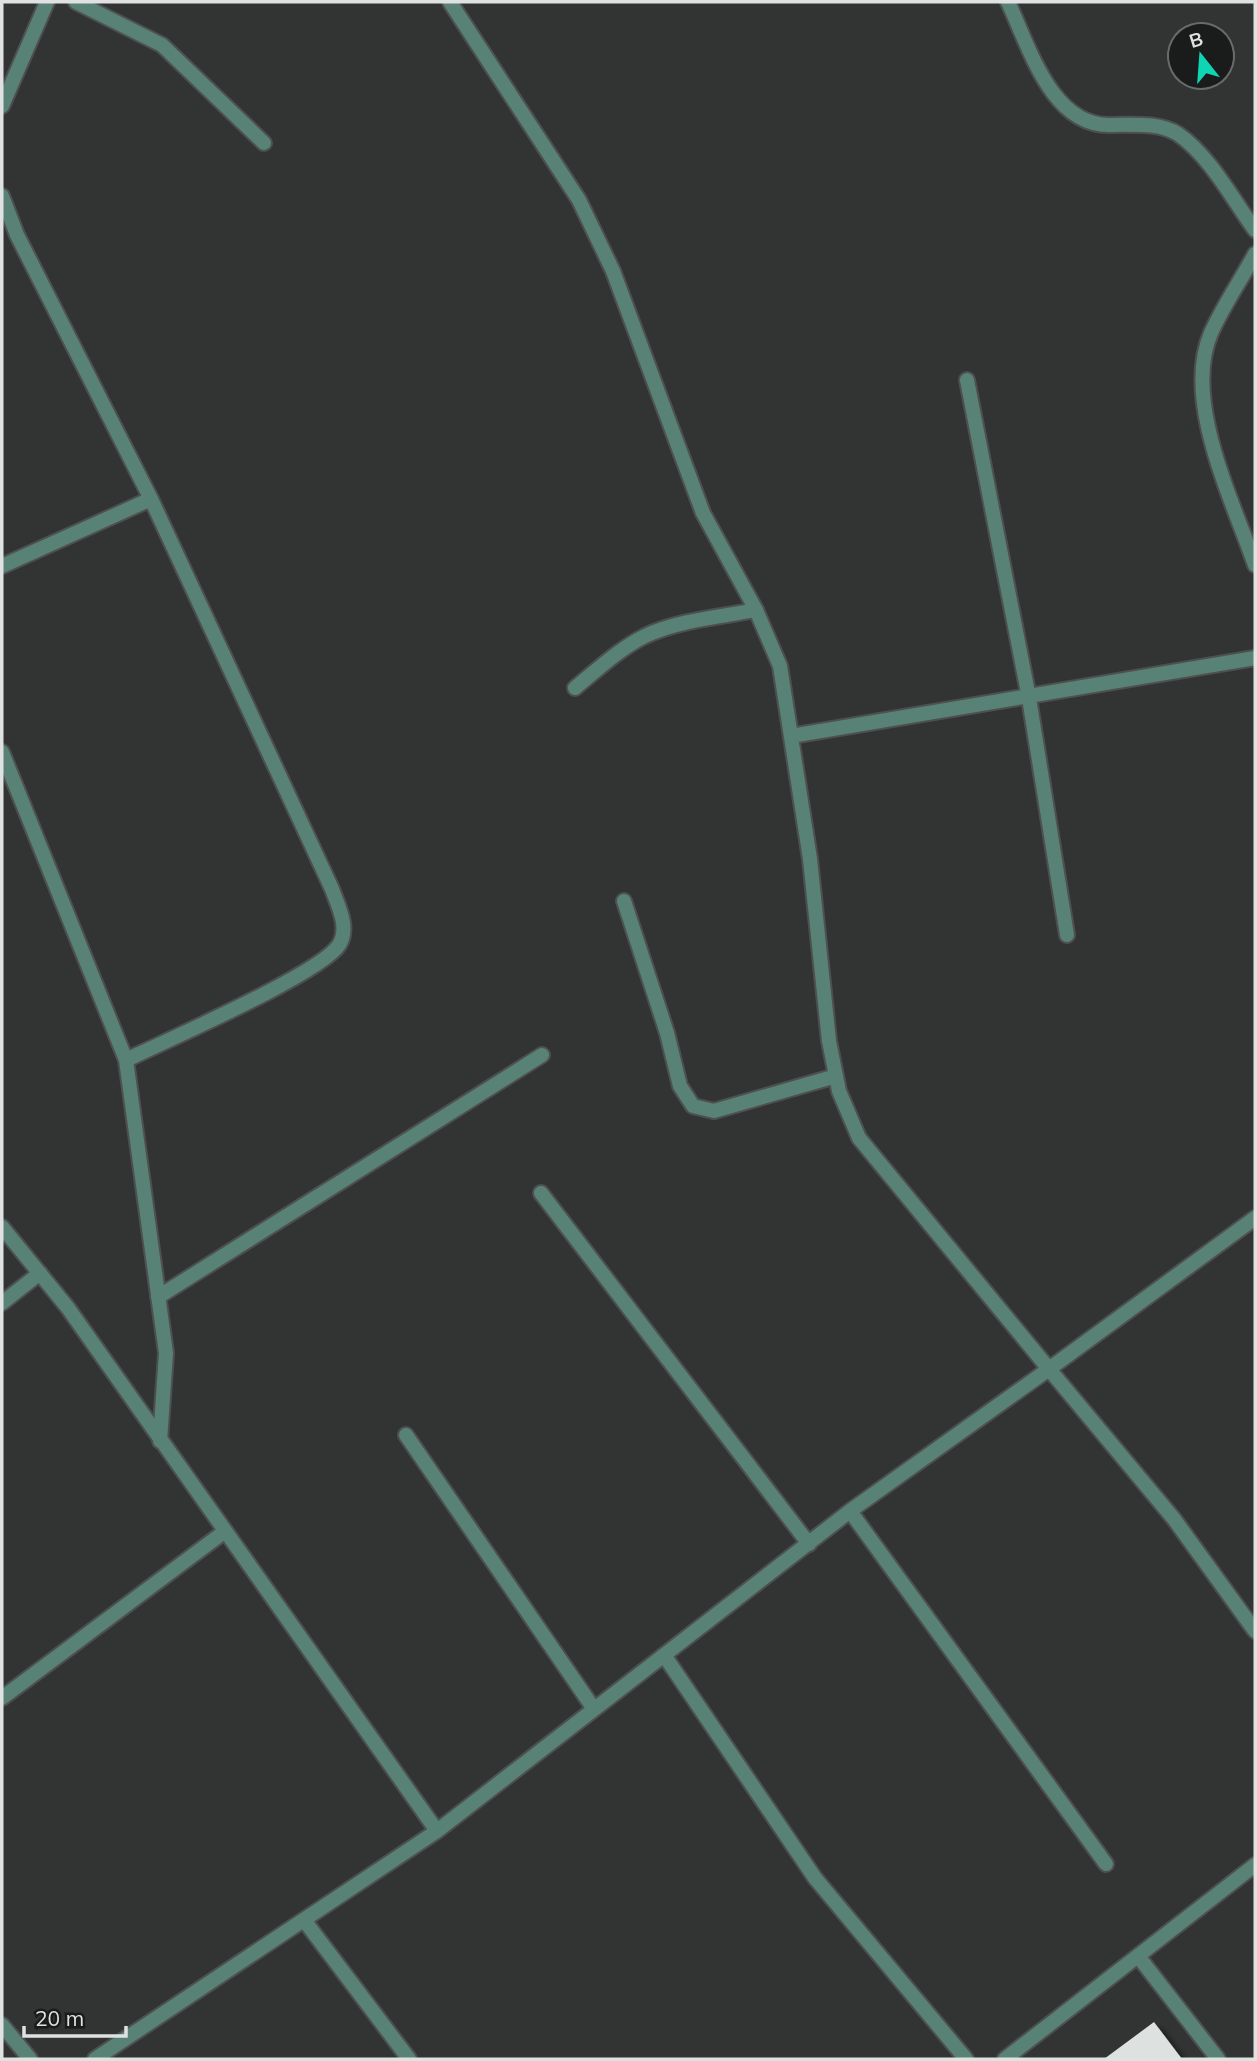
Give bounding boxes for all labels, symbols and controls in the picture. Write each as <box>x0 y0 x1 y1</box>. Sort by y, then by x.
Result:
north arrow <box>1166 21 1236 91</box>
text: B <box>1186 26 1206 53</box>
scale bar <box>24 1994 126 2038</box>
text: 20 m <box>35 2005 84 2031</box>

